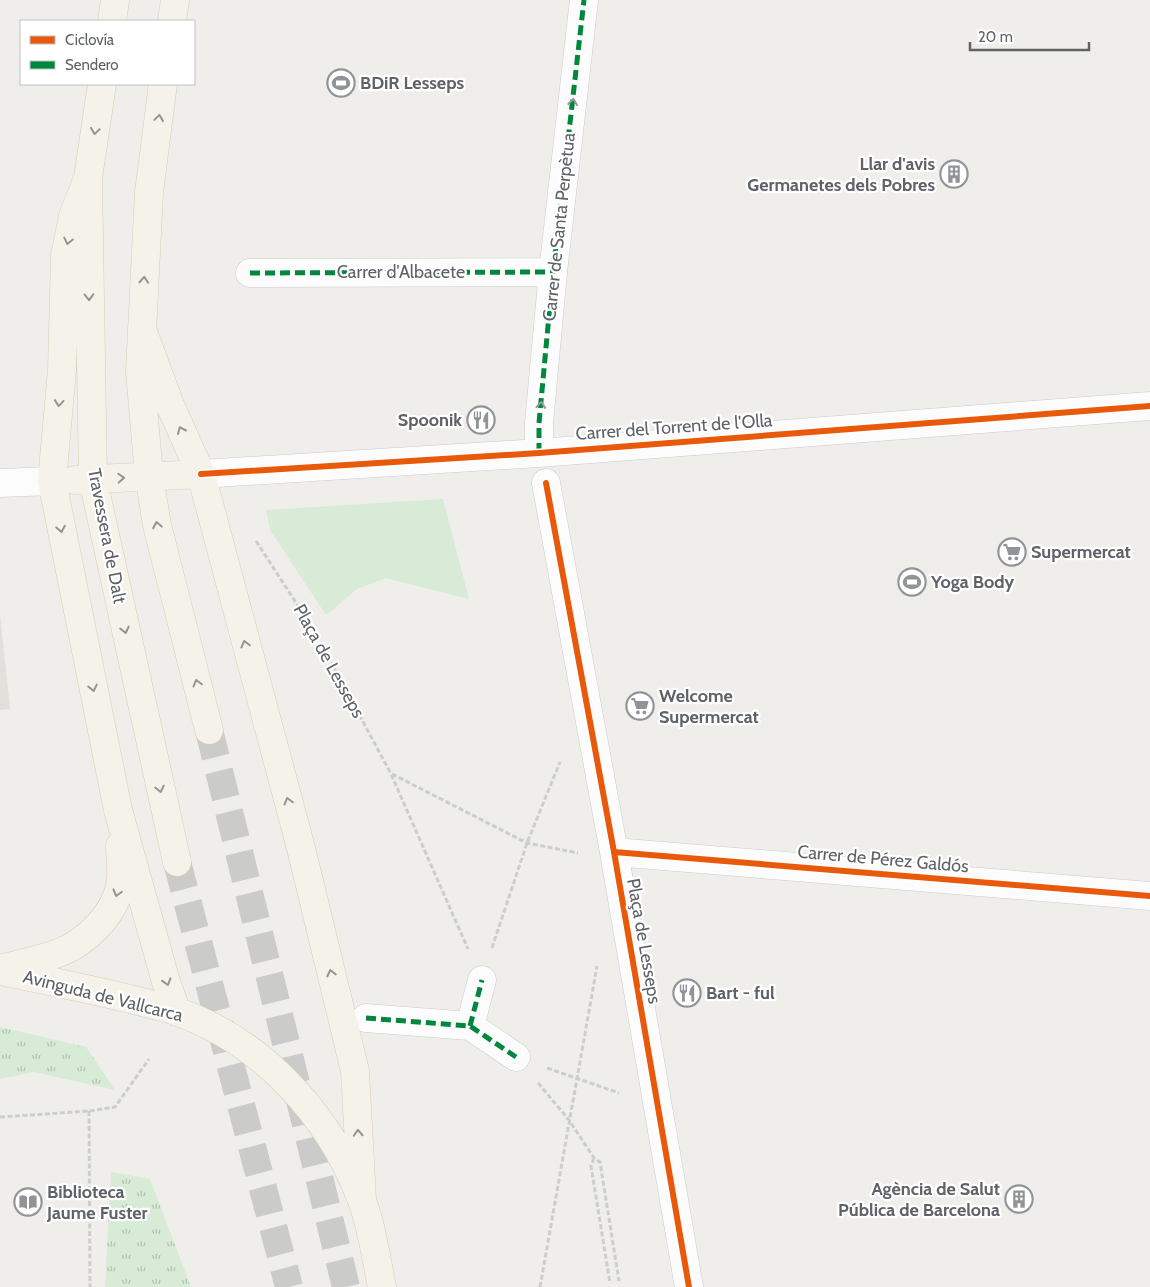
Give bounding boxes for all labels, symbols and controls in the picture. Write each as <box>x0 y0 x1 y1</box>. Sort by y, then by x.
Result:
legend <box>20 20 195 85</box>
scale bar <box>970 20 1089 52</box>
text: 20 m <box>978 28 1013 46</box>
text: Ciclovía <box>65 31 115 49</box>
text: Sendero <box>65 56 119 74</box>
sports icon: BDiR Lesseps <box>326 68 356 98</box>
place label: BDiR Lesseps <box>360 72 464 94</box>
one-way arrow <box>567 98 577 106</box>
one-way arrow <box>153 114 164 122</box>
one-way arrow <box>91 127 101 135</box>
street label: Carrer de Santa Perpètua <box>538 131 580 322</box>
place label: Llar d'avis Germanetes dels Pobres <box>747 153 935 196</box>
building icon: Llar d'avis Germanetes dels Pobres <box>939 159 969 189</box>
one-way arrow <box>63 237 74 246</box>
street label: Carrer d'Albacete <box>337 261 465 283</box>
one-way arrow <box>139 276 150 284</box>
one-way arrow <box>84 294 94 301</box>
one-way arrow <box>53 399 64 407</box>
one-way arrow <box>535 400 546 408</box>
restaurant icon: Spoonik <box>466 405 496 435</box>
place label: Spoonik <box>398 409 462 431</box>
street label: Carrer del Torrent de l'Olla <box>575 409 773 445</box>
one-way arrow <box>177 426 188 435</box>
street label: Travessera de Dalt <box>83 467 131 605</box>
one-way arrow <box>117 473 125 484</box>
one-way arrow <box>153 521 163 530</box>
one-way arrow <box>55 525 66 533</box>
supermarket icon: Supermercat <box>997 537 1027 567</box>
place label: Supermercat <box>1031 541 1131 563</box>
sports icon: Yoga Body <box>897 567 927 597</box>
place label: Yoga Body <box>930 571 1014 593</box>
street label: Plaça de Lesseps <box>289 600 369 722</box>
one-way arrow <box>119 626 130 634</box>
one-way arrow <box>241 640 251 649</box>
one-way arrow <box>192 678 203 687</box>
one-way arrow <box>88 684 98 693</box>
place label: Welcome Supermercat <box>659 685 759 728</box>
supermarket icon: Welcome Supermercat <box>625 691 655 721</box>
one-way arrow <box>154 784 165 793</box>
one-way arrow <box>284 797 294 805</box>
street label: Carrer de Pérez Galdós <box>796 841 970 877</box>
street label: Plaça de Lesseps <box>622 877 666 1005</box>
one-way arrow <box>113 889 123 897</box>
street label: Avinguda de Vallcarca <box>21 965 186 1027</box>
one-way arrow <box>326 969 337 978</box>
one-way arrow <box>161 978 171 986</box>
restaurant icon: Bart - ful <box>672 978 702 1008</box>
place label: Bart - ful <box>706 982 775 1004</box>
one-way arrow <box>353 1128 364 1136</box>
place label: Agència de Salut Pública de Barcelona <box>838 1178 1000 1221</box>
place label: Biblioteca Jaume Fuster <box>46 1181 148 1224</box>
building icon: Agència de Salut Pública de Barcelona <box>1004 1184 1034 1214</box>
library icon: Biblioteca Jaume Fuster <box>13 1187 43 1217</box>

